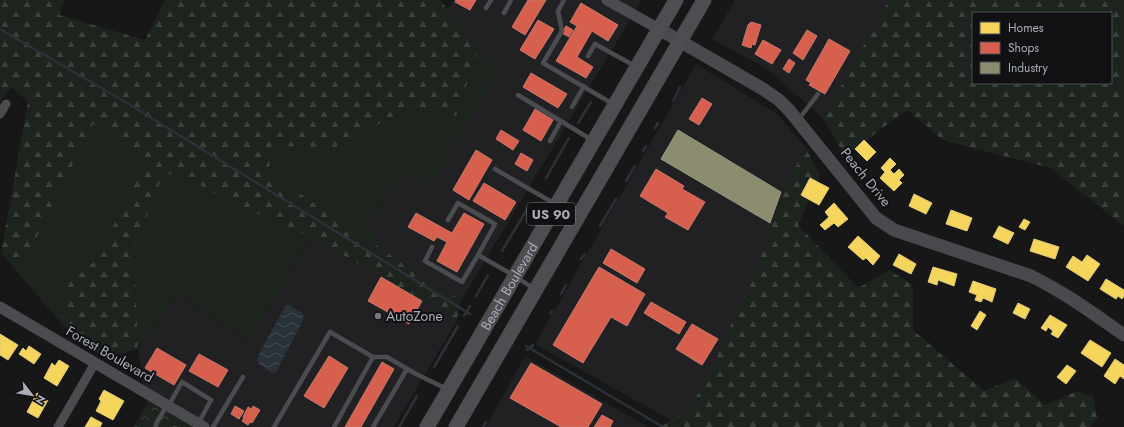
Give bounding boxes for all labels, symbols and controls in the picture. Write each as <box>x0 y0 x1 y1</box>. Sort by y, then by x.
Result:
legend <box>972 12 1112 84</box>
text: Homes <box>1008 19 1044 37</box>
text: Shops <box>1008 39 1039 57</box>
text: Industry <box>1008 59 1049 77</box>
street label: Peach Drive <box>836 143 896 211</box>
road number: US 90 <box>527 203 575 225</box>
street label: Beach Boulevard <box>476 238 543 334</box>
place label: AutoZone <box>386 306 443 326</box>
marker: AutoZone <box>373 311 383 321</box>
street label: Forest Boulevard <box>63 321 157 387</box>
north arrow <box>12 375 52 415</box>
text: N <box>31 392 50 408</box>

